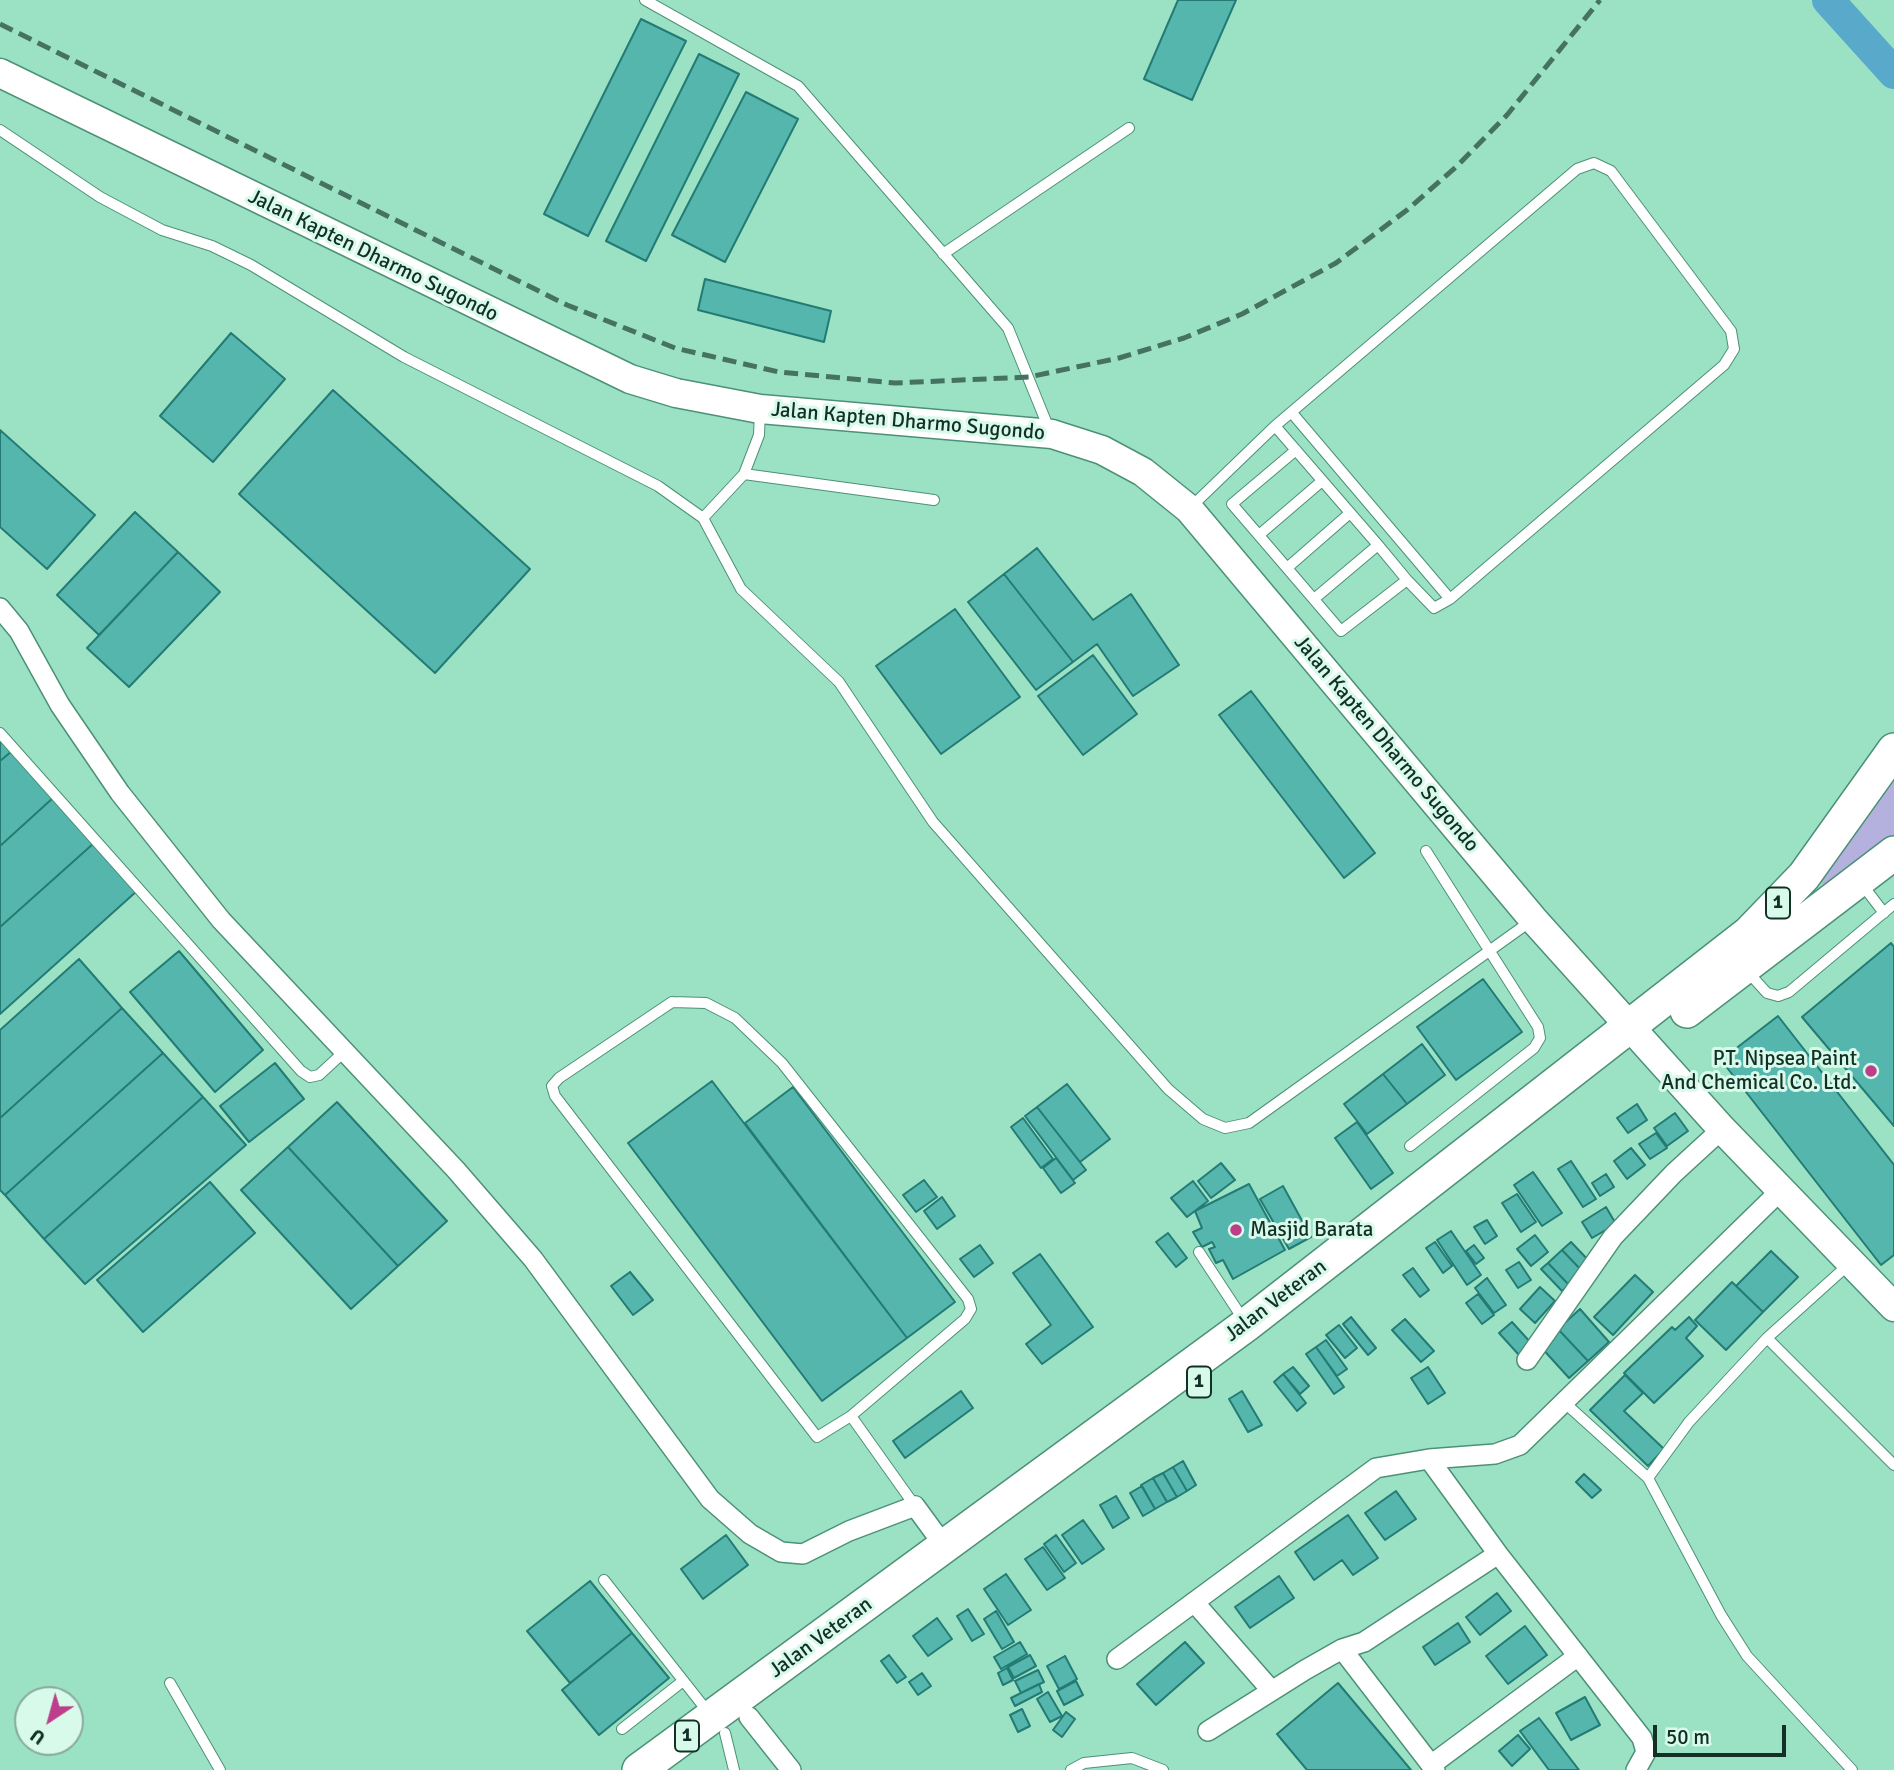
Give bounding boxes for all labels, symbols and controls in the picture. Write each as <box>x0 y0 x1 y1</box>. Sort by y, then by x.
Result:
street label: Jalan Kapten Dharmo Sugondo <box>244 184 502 328</box>
street label: Jalan Kapten Dharmo Sugondo <box>770 397 1046 447</box>
street label: Jalan Kapten Dharmo Sugondo <box>1288 631 1484 857</box>
road number: 1 <box>1766 888 1790 918</box>
place label: P.T. Nipsea Paint And Chemical Co. Ltd. <box>1661 1046 1857 1096</box>
marker: P.T. Nipsea Paint And Chemical Co. Ltd. <box>1863 1063 1879 1079</box>
place label: Masjid Barata <box>1250 1217 1373 1243</box>
marker: Masjid Barata <box>1228 1222 1244 1238</box>
street label: Jalan Veteran <box>1220 1254 1332 1348</box>
road number: 1 <box>1187 1366 1211 1398</box>
street label: Jalan Veteran <box>765 1592 877 1684</box>
north arrow <box>14 1686 84 1756</box>
scale bar <box>1656 1710 1789 1754</box>
road number: 1 <box>675 1720 699 1752</box>
text: U <box>26 1723 50 1750</box>
text: 50 m <box>1666 1724 1710 1750</box>

